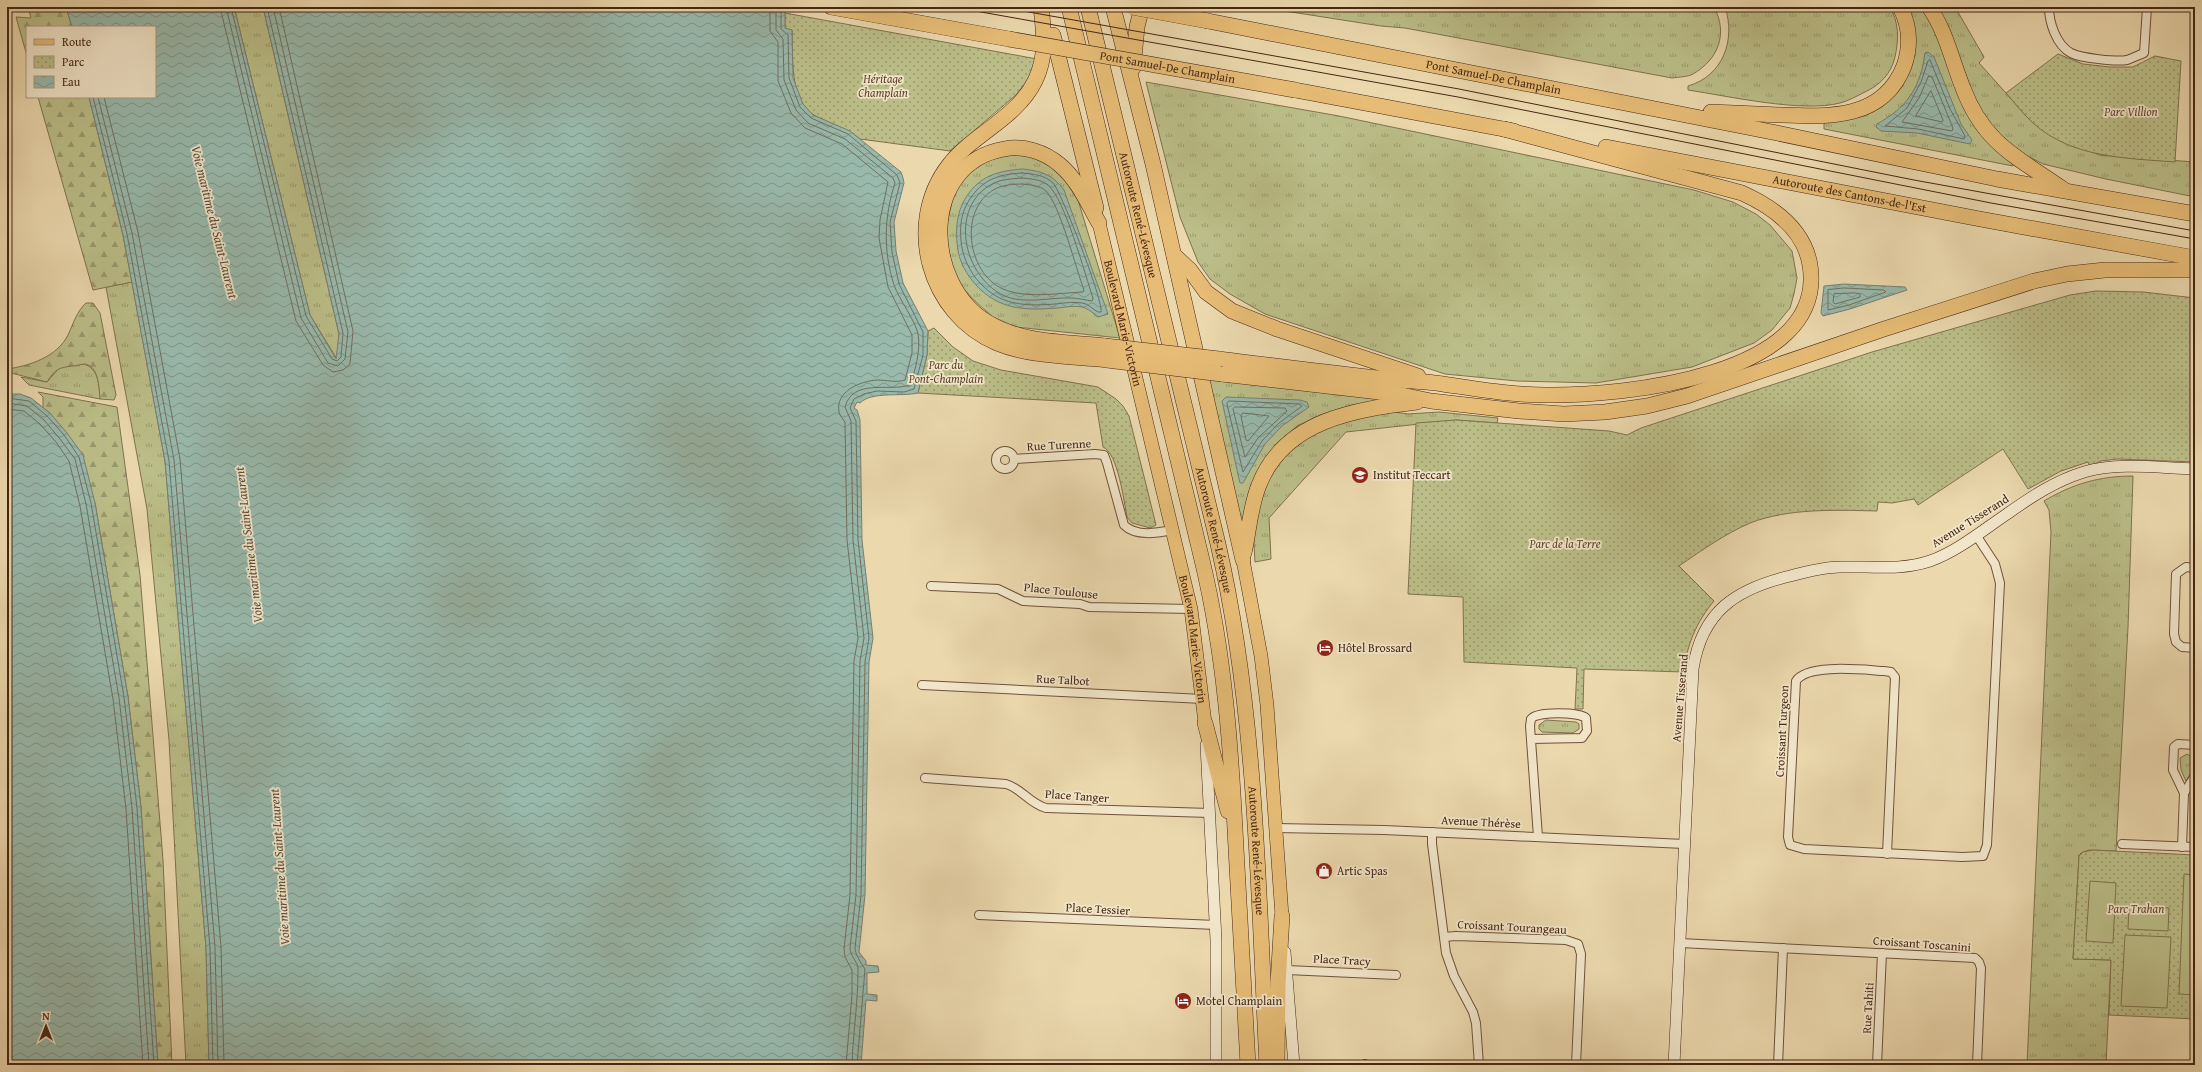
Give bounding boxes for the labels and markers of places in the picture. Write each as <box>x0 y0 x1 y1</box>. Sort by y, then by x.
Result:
school or university icon: Institut Teccart <box>1350 465 1370 485</box>
place label: Institut Teccart <box>1373 466 1452 483</box>
hotel icon: Hôtel Brossard <box>1315 638 1335 658</box>
place label: Hôtel Brossard <box>1338 639 1413 656</box>
shop icon: Artic Spas <box>1314 861 1334 881</box>
place label: Artic Spas <box>1337 862 1388 879</box>
hotel icon: Motel Champlain <box>1173 991 1193 1011</box>
place label: Motel Champlain <box>1196 992 1282 1009</box>

